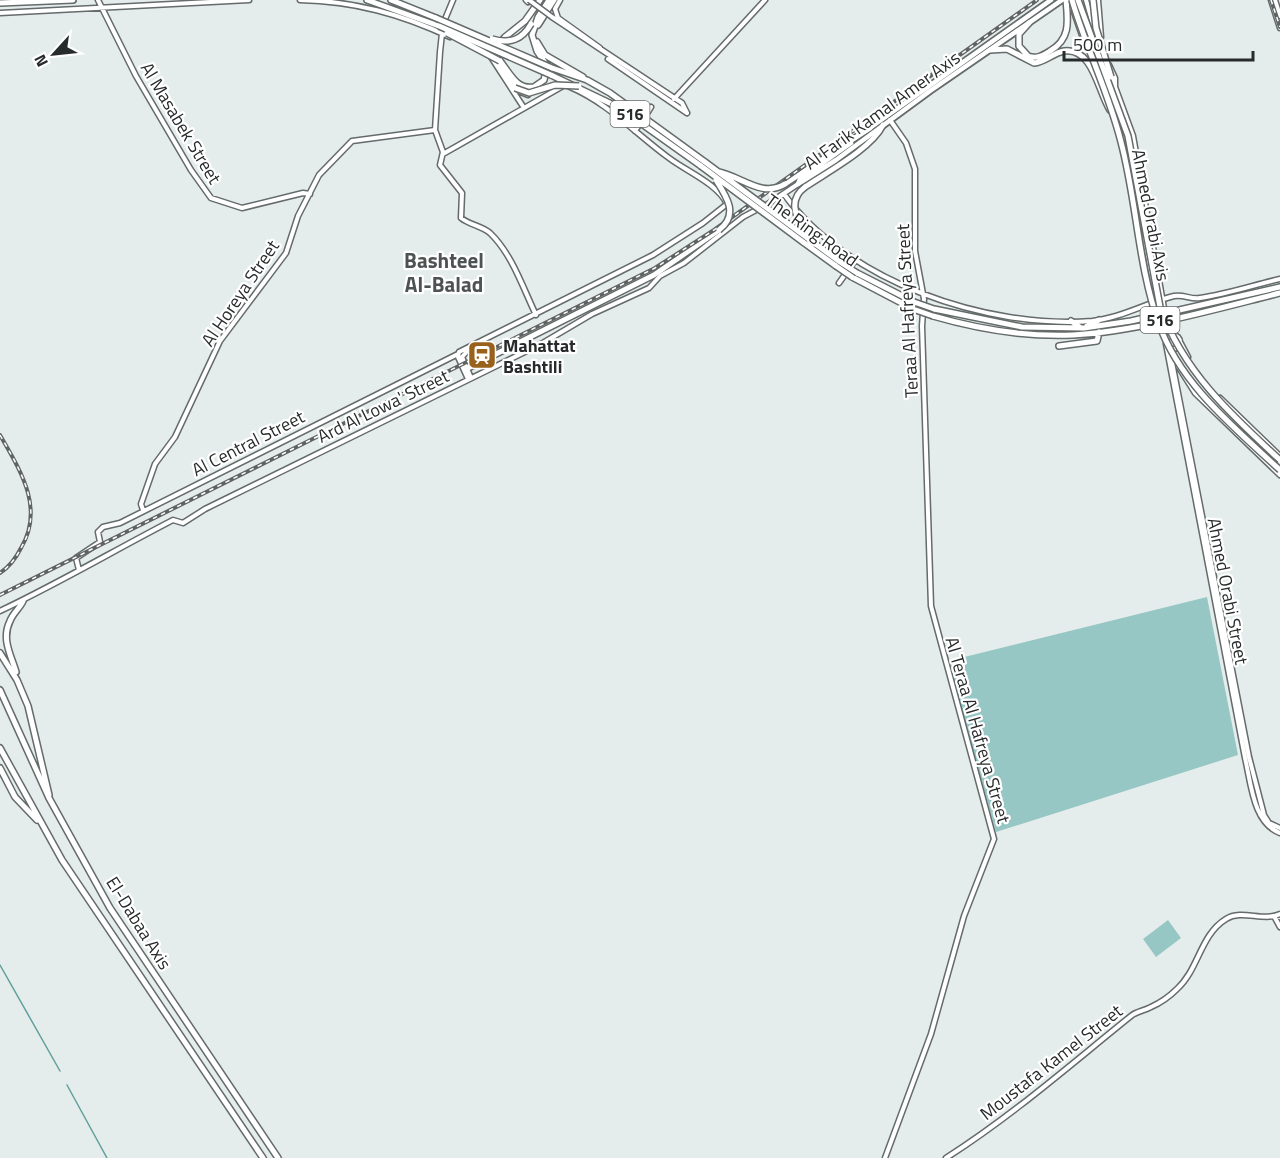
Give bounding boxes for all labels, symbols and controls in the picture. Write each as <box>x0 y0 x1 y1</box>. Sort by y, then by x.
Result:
north arrow <box>24 24 84 84</box>
scale bar <box>1064 24 1253 62</box>
text: 500 m <box>1073 31 1122 58</box>
street label: Al Farik Kamal Amer Axis <box>798 44 966 176</box>
text: N <box>27 50 54 71</box>
street label: Al Masabek Street <box>134 57 228 190</box>
road number: 516 <box>610 101 650 127</box>
street label: Ahmed Orabi Axis <box>1125 147 1177 283</box>
street label: The Ring Road <box>760 187 864 273</box>
street label: Teraa Al Hafreya Street <box>889 223 925 399</box>
street label: Al Horeya Street <box>194 234 286 352</box>
district label: Bashteel Al-Balad <box>404 244 484 300</box>
road number: 516 <box>1140 307 1180 333</box>
place label: Mahattat Bashtili <box>503 332 576 380</box>
station icon: Mahattat Bashtili <box>466 339 498 371</box>
street label: Ard Al Lowa' Street <box>313 362 454 450</box>
street label: Al Central Street <box>187 403 310 483</box>
street label: Ahmed Orabi Street <box>1201 515 1256 667</box>
street label: Al Teraa Al Hafreya Street <box>938 634 1018 827</box>
street label: El-Dabaa Axis <box>100 871 178 975</box>
street label: Moustafa Kamel Street <box>974 997 1129 1126</box>

